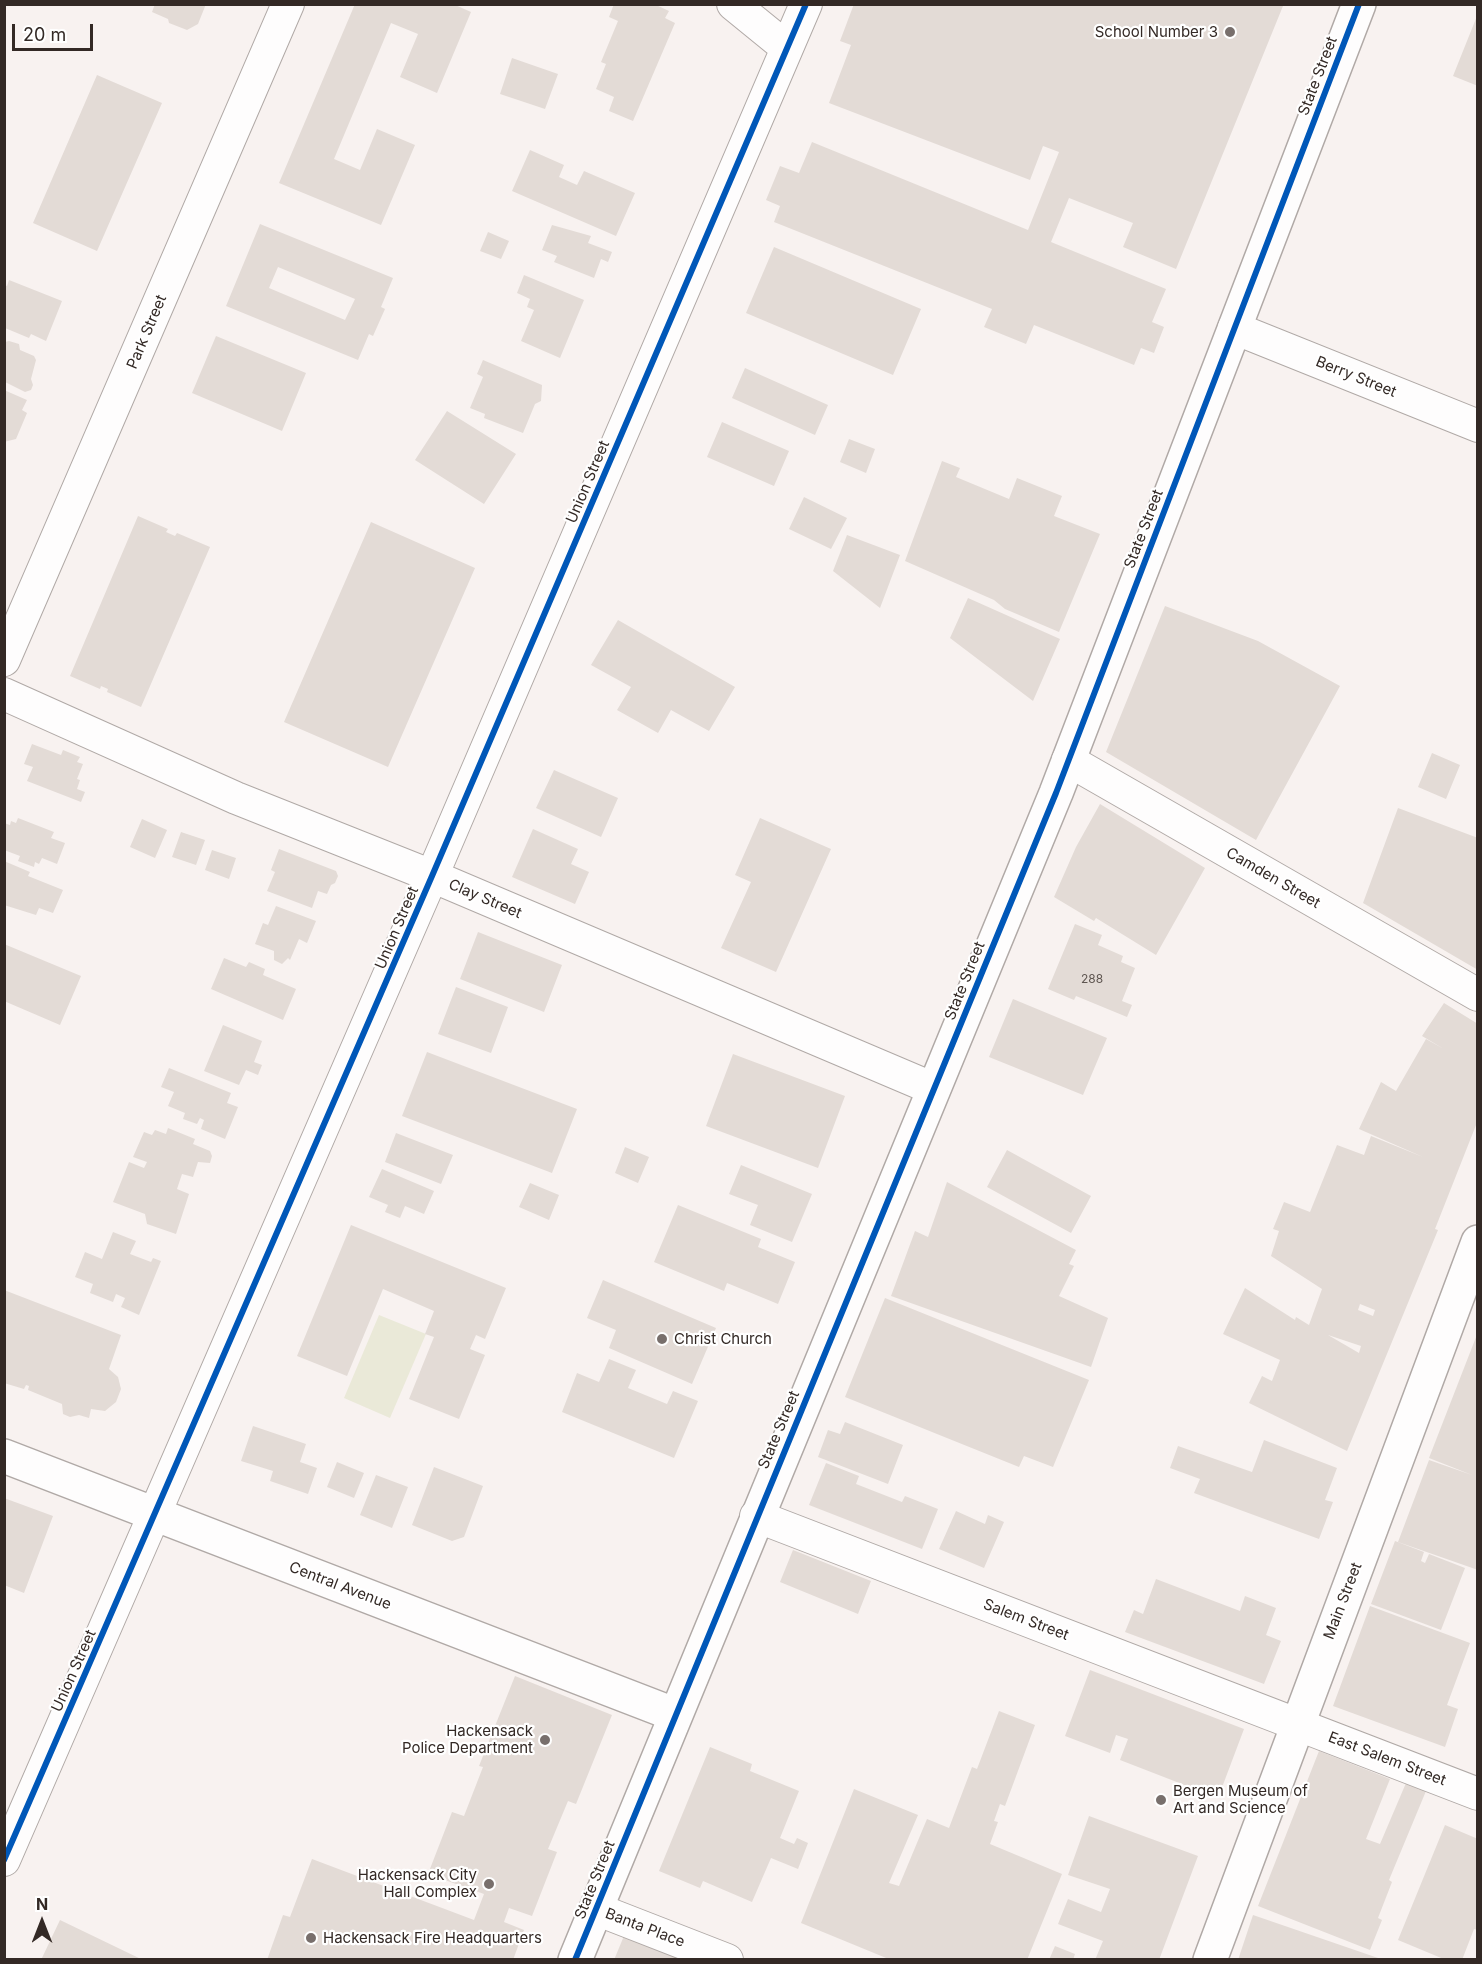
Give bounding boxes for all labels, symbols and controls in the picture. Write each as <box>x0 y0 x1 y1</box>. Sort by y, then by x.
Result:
scale bar <box>15 12 96 50</box>
place label: School Number 3 <box>1095 23 1218 41</box>
text: 20 m <box>23 24 66 45</box>
marker: School Number 3 <box>1223 25 1237 39</box>
street label: State Street <box>1295 34 1341 118</box>
street label: Park Street <box>123 292 171 372</box>
street label: Berry Street <box>1313 353 1399 401</box>
street label: Union Street <box>563 438 613 526</box>
street label: State Street <box>1121 487 1167 571</box>
street label: Camden Street <box>1223 844 1323 912</box>
street label: Clay Street <box>446 876 524 922</box>
street label: Union Street <box>372 884 422 972</box>
street label: State Street <box>941 939 989 1023</box>
house number: 288 <box>1081 972 1103 986</box>
place label: Christ Church <box>674 1330 772 1348</box>
marker: Christ Church <box>655 1332 669 1346</box>
street label: State Street <box>754 1388 804 1472</box>
street label: Central Avenue <box>286 1558 394 1614</box>
street label: Main Street <box>1320 1560 1366 1642</box>
street label: Salem Street <box>981 1595 1071 1645</box>
street label: Union Street <box>48 1627 100 1715</box>
place label: Hackensack Police Department <box>402 1722 533 1757</box>
street label: East Salem Street <box>1326 1728 1448 1790</box>
marker: Hackensack Police Department <box>538 1733 552 1747</box>
place label: Bergen Museum of Art and Science <box>1173 1782 1308 1817</box>
marker: Bergen Museum of Art and Science <box>1154 1793 1168 1807</box>
street label: State Street <box>571 1838 619 1922</box>
place label: Hackensack City Hall Complex <box>358 1866 477 1901</box>
marker: Hackensack City Hall Complex <box>482 1877 496 1891</box>
north arrow <box>12 1892 72 1952</box>
text: N <box>36 1894 48 1914</box>
street label: Banta Place <box>603 1905 687 1951</box>
place label: Hackensack Fire Headquarters <box>323 1929 542 1947</box>
marker: Hackensack Fire Headquarters <box>304 1931 318 1945</box>

